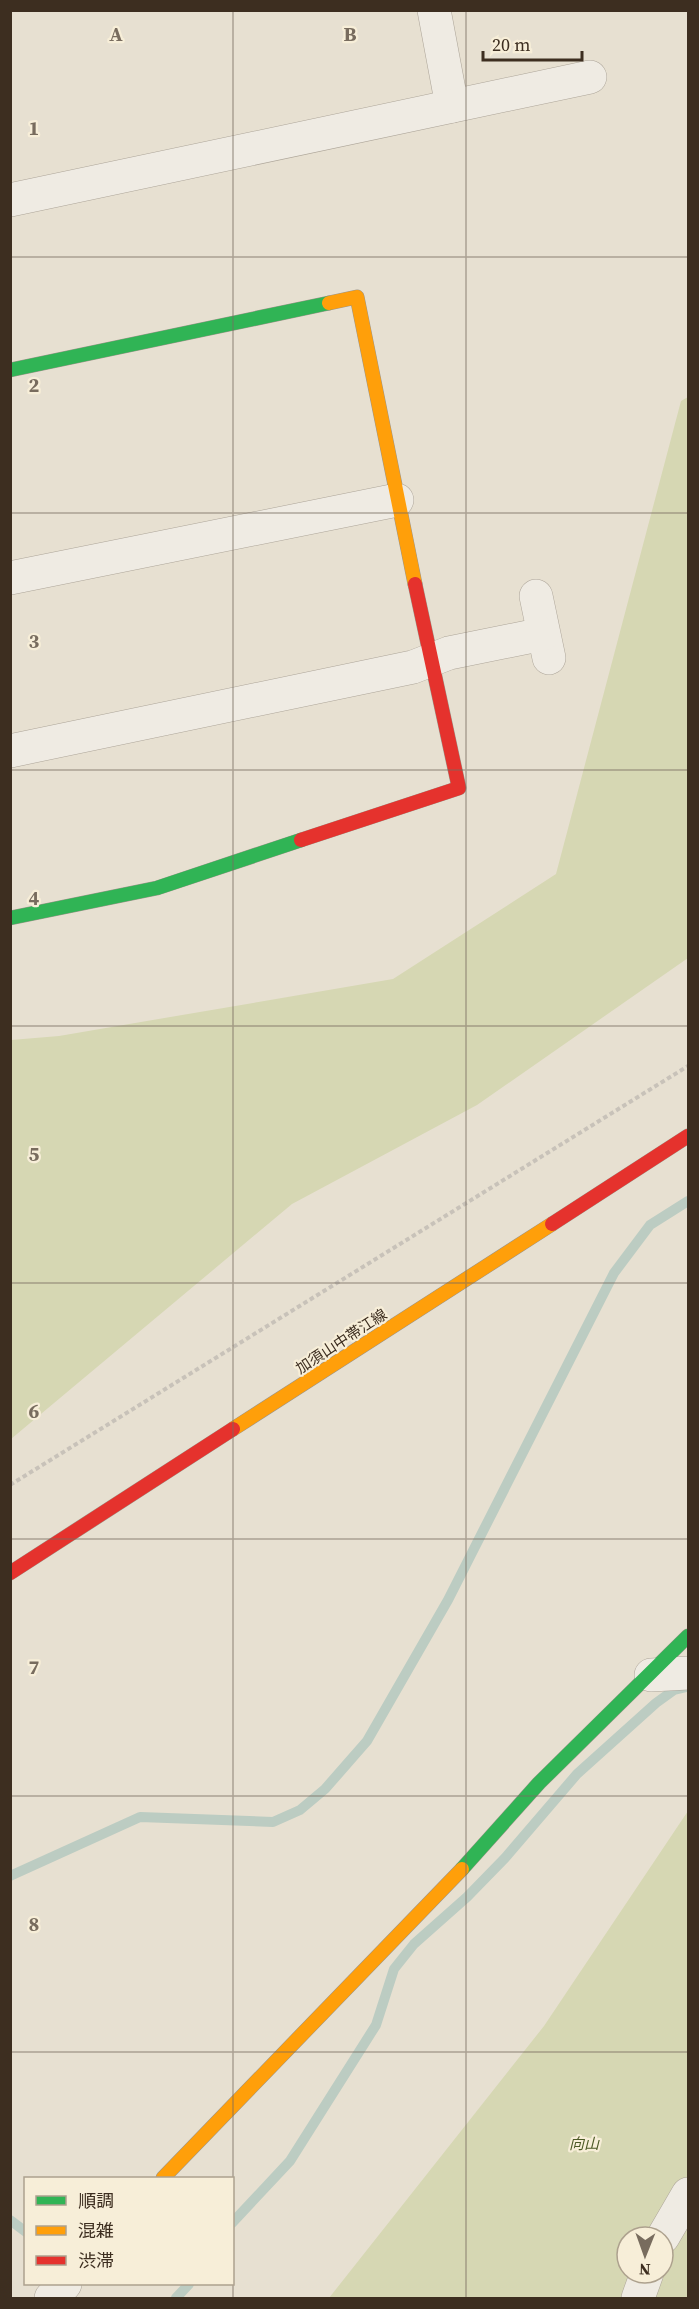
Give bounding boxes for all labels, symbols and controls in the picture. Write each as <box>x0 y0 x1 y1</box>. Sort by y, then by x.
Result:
text: A <box>109 20 123 48</box>
text: B <box>343 20 357 48</box>
scale bar <box>483 24 582 62</box>
text: 20 m <box>492 32 530 57</box>
text: 1 <box>29 114 39 142</box>
text: 2 <box>29 371 40 399</box>
text: 3 <box>29 627 40 655</box>
text: 4 <box>29 884 40 912</box>
text: 5 <box>29 1140 40 1168</box>
street label: 加須山中帯江線 <box>291 1304 391 1378</box>
text: 6 <box>29 1397 40 1425</box>
text: 7 <box>29 1653 40 1681</box>
text: 8 <box>29 1910 39 1938</box>
park label: 向山 <box>569 2133 600 2154</box>
legend <box>24 2177 234 2285</box>
text: 順調 <box>78 2188 114 2213</box>
text: 混雑 <box>78 2218 114 2243</box>
north arrow <box>615 2225 675 2285</box>
text: 渋滞 <box>78 2248 114 2273</box>
text: N <box>638 2259 651 2281</box>

